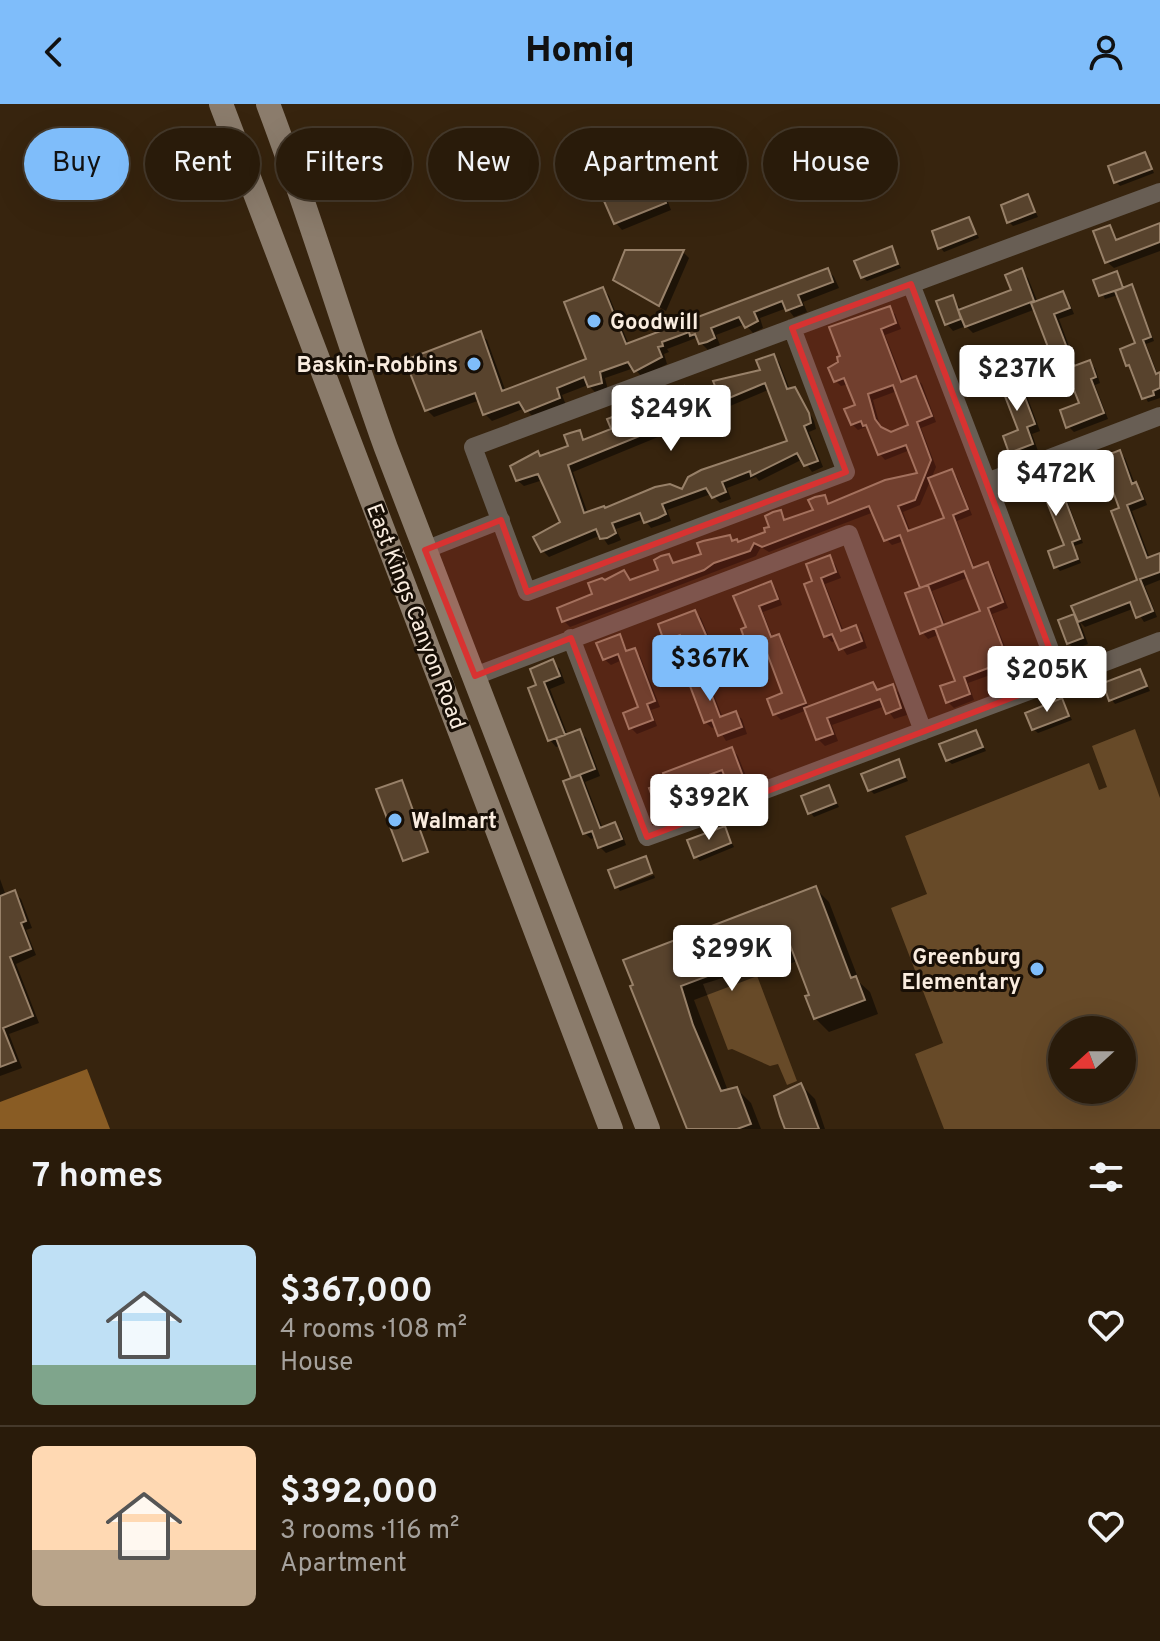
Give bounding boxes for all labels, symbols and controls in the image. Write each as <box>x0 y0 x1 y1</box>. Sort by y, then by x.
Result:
text: Homiq <box>525 29 635 75</box>
icon: back <box>32 30 76 74</box>
icon: person <box>1084 30 1128 74</box>
chip: Buy <box>24 128 129 200</box>
chip: Rent <box>145 128 260 200</box>
chip: Filters <box>276 128 412 200</box>
chip: New <box>428 128 539 200</box>
chip: Apartment <box>555 128 747 200</box>
chip: House <box>763 128 898 200</box>
place label: Goodwill <box>610 310 698 337</box>
marker: Goodwill <box>585 312 603 330</box>
pin: $237K <box>961 345 1073 413</box>
place label: Baskin-Robbins <box>297 353 458 380</box>
text: $237K <box>977 354 1057 387</box>
marker: Baskin-Robbins <box>465 355 483 373</box>
pin: $249K <box>615 385 727 453</box>
text: $249K <box>630 394 712 427</box>
pin: $472K <box>1000 450 1112 518</box>
text: $472K <box>1016 459 1096 492</box>
street label: East Kings Canyon Road <box>359 500 470 734</box>
pin: $367K <box>654 635 766 703</box>
text: $367K <box>670 644 750 677</box>
pin: $205K <box>991 646 1103 714</box>
text: $205K <box>1006 655 1088 688</box>
pin: $392K <box>653 774 765 842</box>
text: $392K <box>668 783 750 816</box>
place label: Walmart <box>411 809 497 836</box>
marker: Walmart <box>386 811 404 829</box>
pin: $299K <box>676 925 788 993</box>
text: $299K <box>691 934 773 967</box>
place label: Greenburg Elementary <box>901 945 1021 997</box>
marker: Greenburg Elementary <box>1028 960 1046 978</box>
north arrow <box>1048 1016 1136 1104</box>
map controls <box>1048 1016 1136 1104</box>
icon: filters <box>1084 1155 1128 1199</box>
text: 7 homes <box>32 1156 163 1199</box>
text: $367,000 <box>280 1271 433 1314</box>
icon: home <box>96 1277 192 1373</box>
icon: heart <box>1084 1303 1128 1347</box>
text: 4 rooms · 108 m² <box>280 1314 467 1347</box>
text: House <box>280 1347 353 1380</box>
text: $392,000 <box>280 1472 438 1515</box>
icon: home <box>96 1478 192 1574</box>
icon: heart <box>1084 1504 1128 1548</box>
text: 3 rooms · 116 m² <box>280 1515 459 1548</box>
text: Apartment <box>280 1548 407 1581</box>

